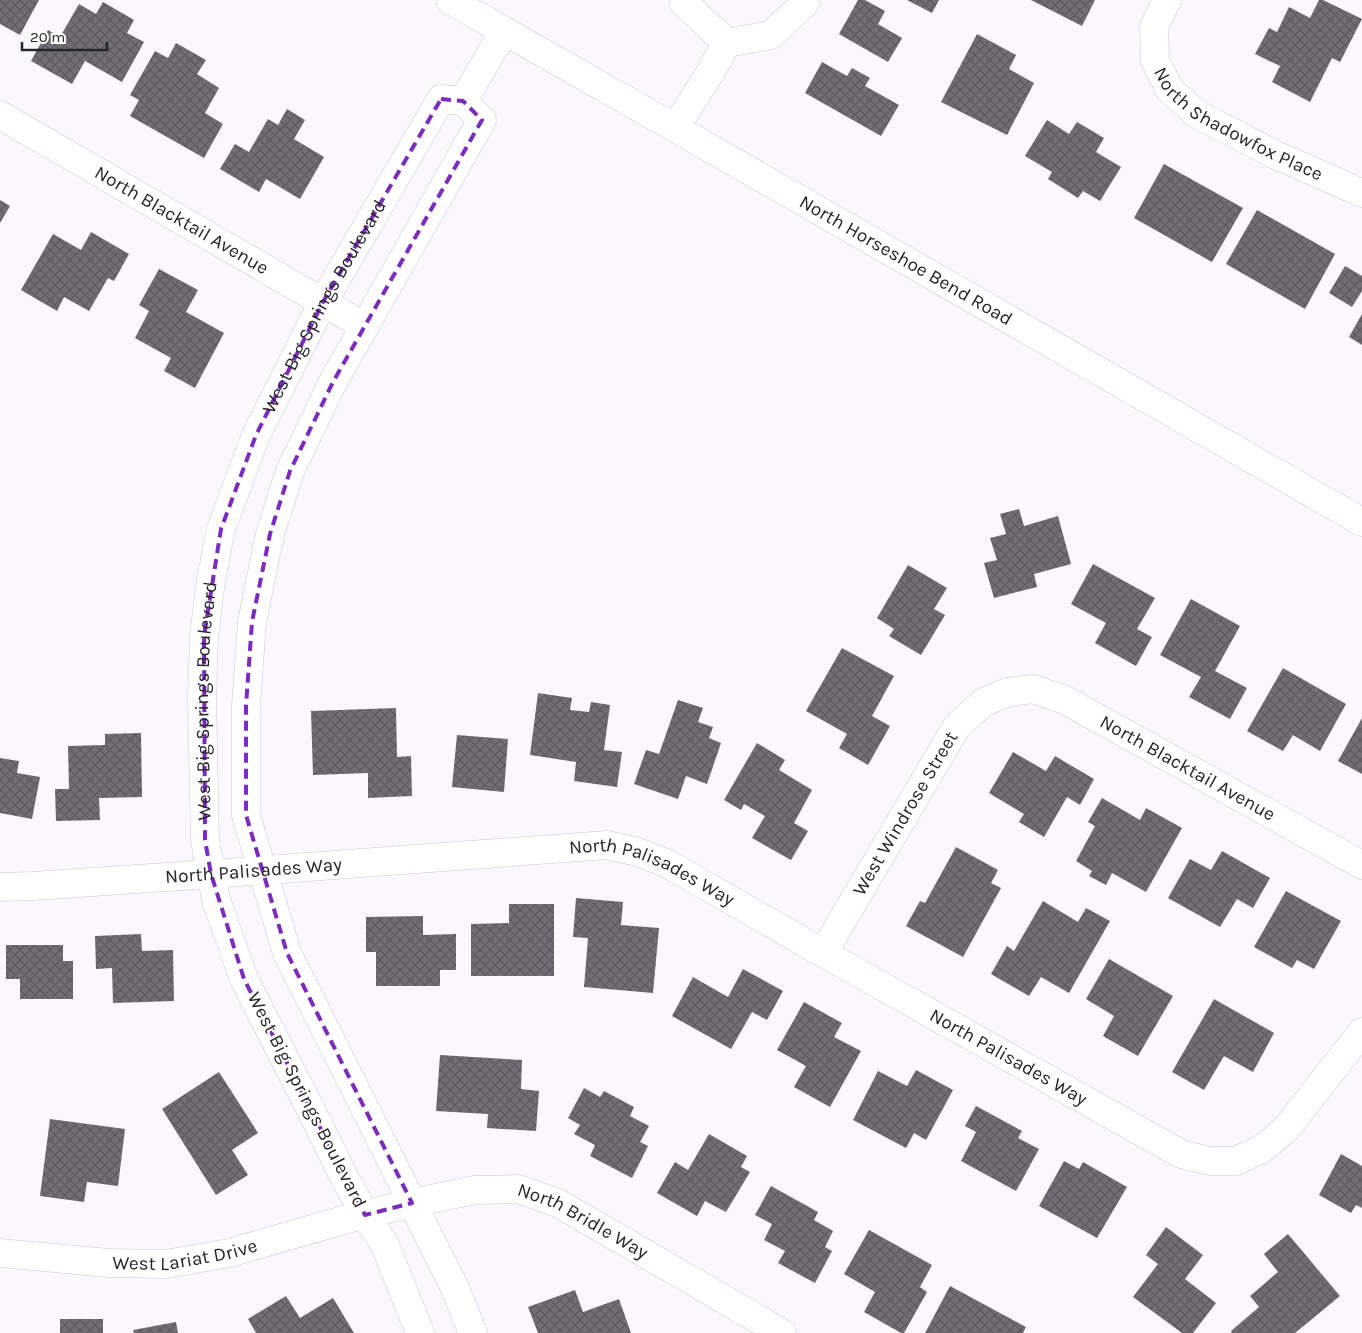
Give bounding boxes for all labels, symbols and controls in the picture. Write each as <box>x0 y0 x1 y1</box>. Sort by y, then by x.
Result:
scale bar <box>22 20 108 52</box>
text: 20 m <box>30 28 65 46</box>
street label: North Shadowfox Place <box>1149 63 1326 185</box>
street label: North Blacktail Avenue <box>91 161 273 279</box>
street label: North Horseshoe Bend Road <box>795 191 1016 330</box>
street label: West Big Springs Boulevard <box>258 196 391 417</box>
street label: West Big Springs Boulevard <box>191 580 222 821</box>
street label: North Blacktail Avenue <box>1096 711 1279 826</box>
street label: West Windrose Street <box>848 727 962 900</box>
street label: North Palisades Way <box>568 834 739 911</box>
street label: North Palisades Way <box>164 853 343 888</box>
street label: West Big Springs Boulevard <box>243 988 371 1212</box>
street label: North Palisades Way <box>926 1004 1091 1110</box>
street label: North Bridle Way <box>515 1179 652 1264</box>
street label: West Lariat Drive <box>112 1234 260 1275</box>

